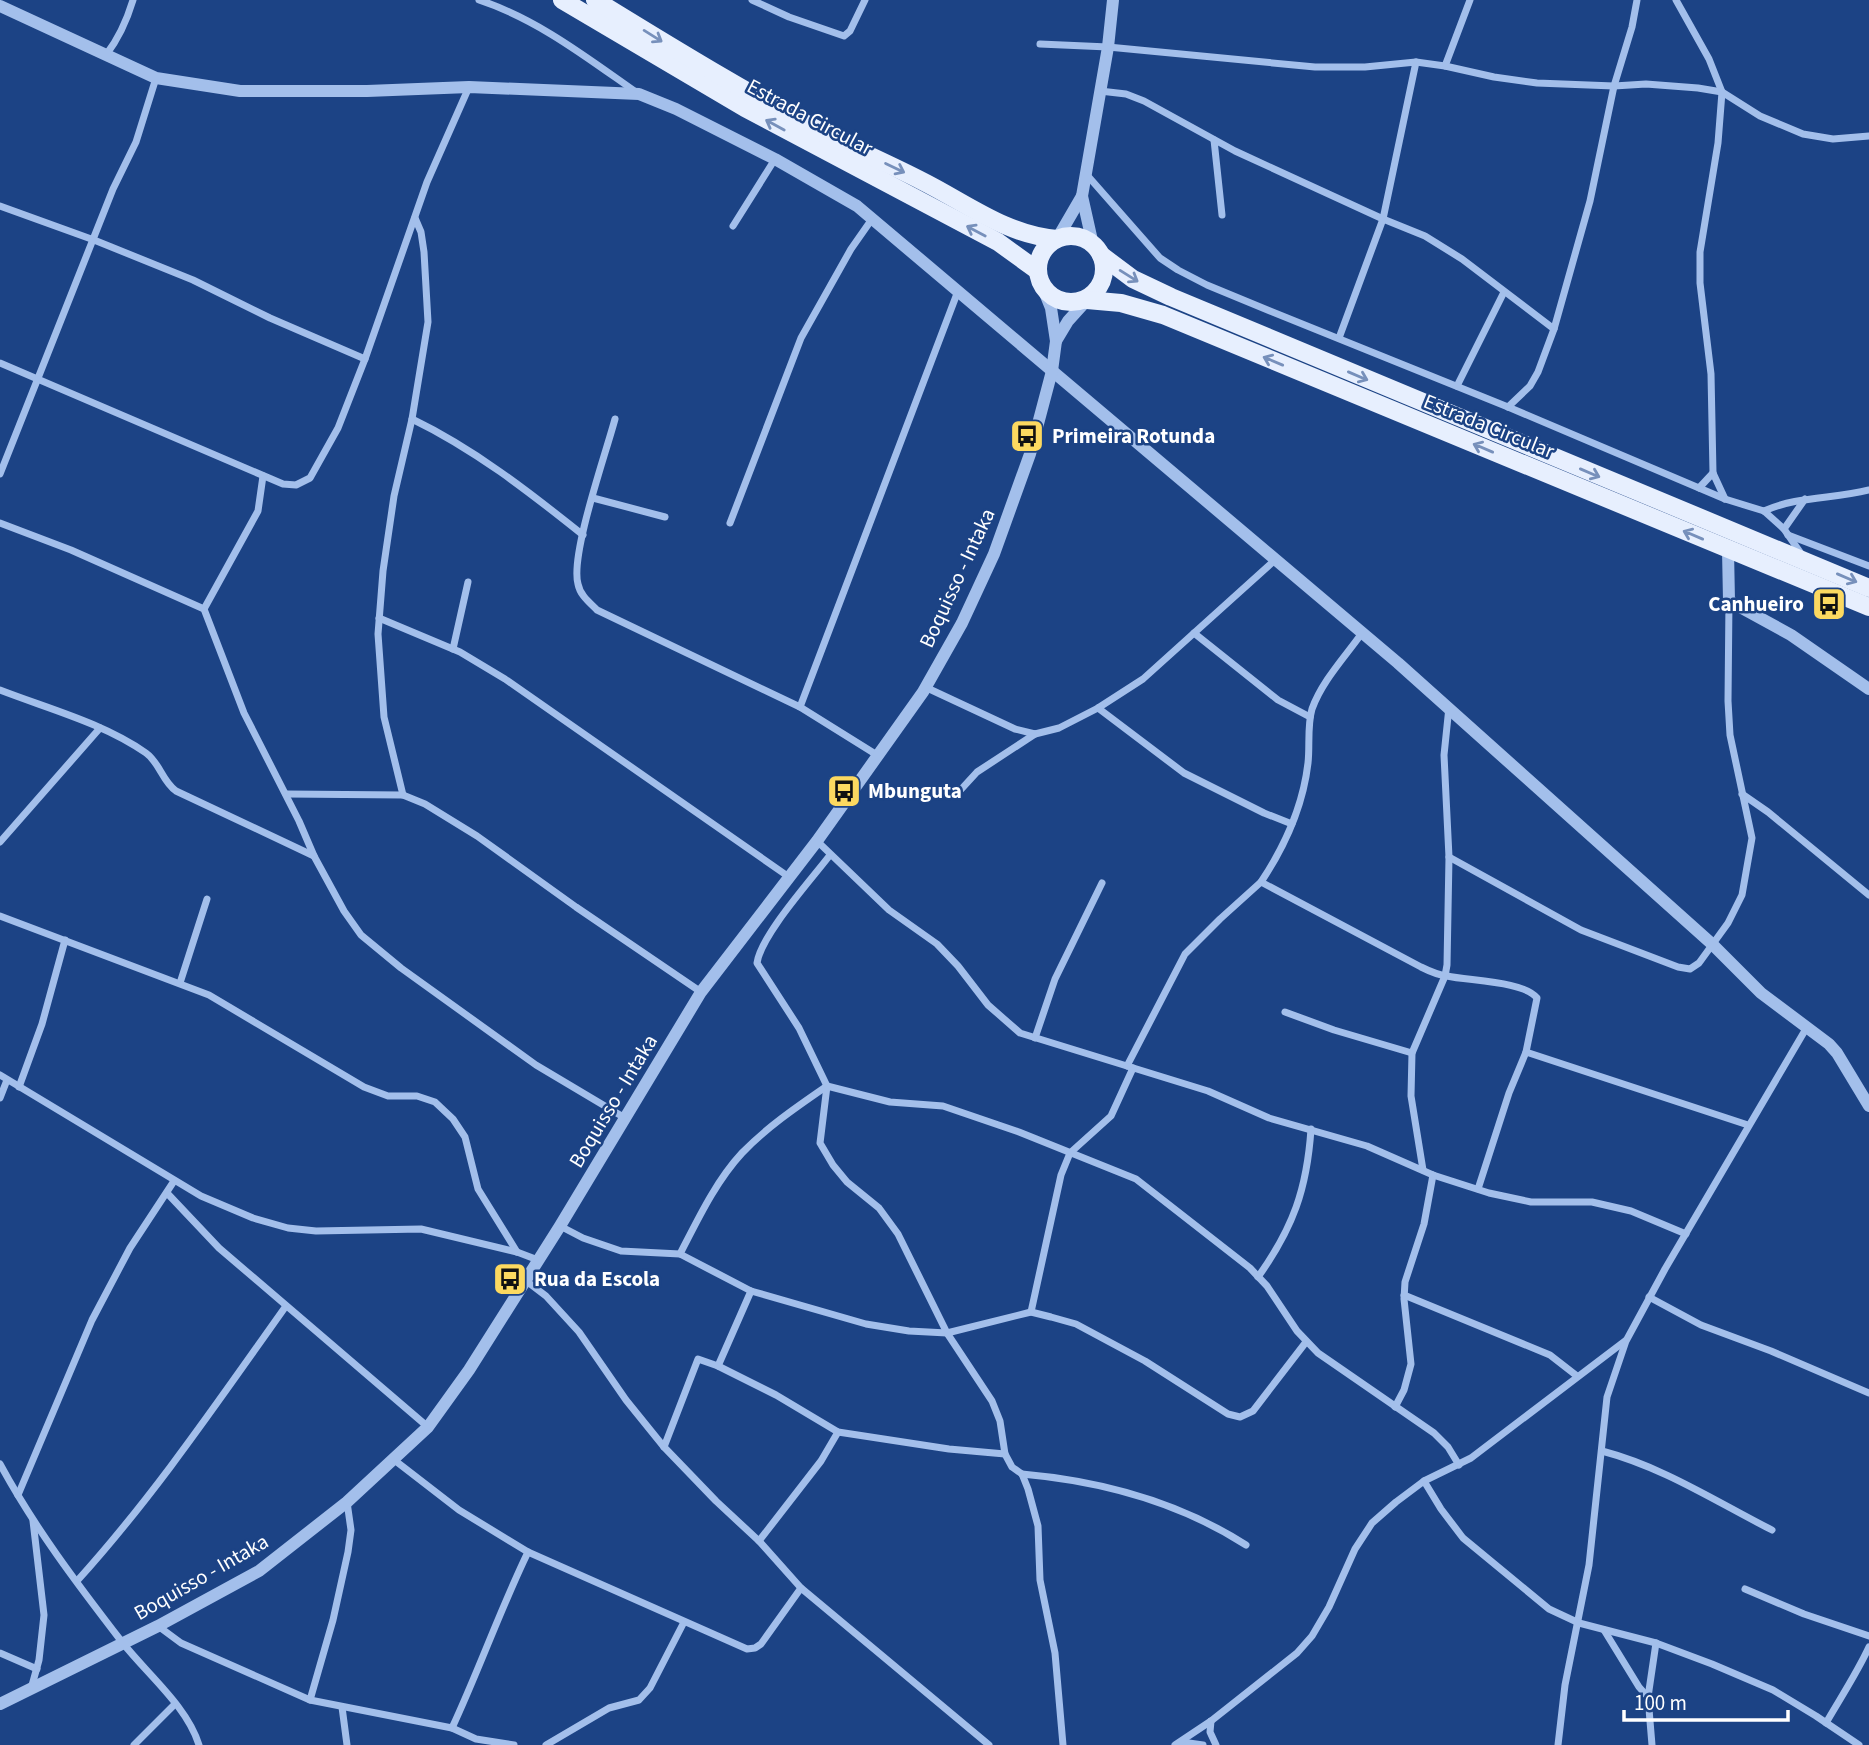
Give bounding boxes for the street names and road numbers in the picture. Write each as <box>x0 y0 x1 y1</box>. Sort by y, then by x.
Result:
street label: Estrada Circular <box>742 71 879 163</box>
street label: Estrada Circular <box>1419 386 1560 466</box>
street label: Boquisso - Intaka <box>912 503 1002 653</box>
street label: Boquisso - Intaka <box>561 1029 665 1173</box>
street label: Boquisso - Intaka <box>128 1526 274 1628</box>

